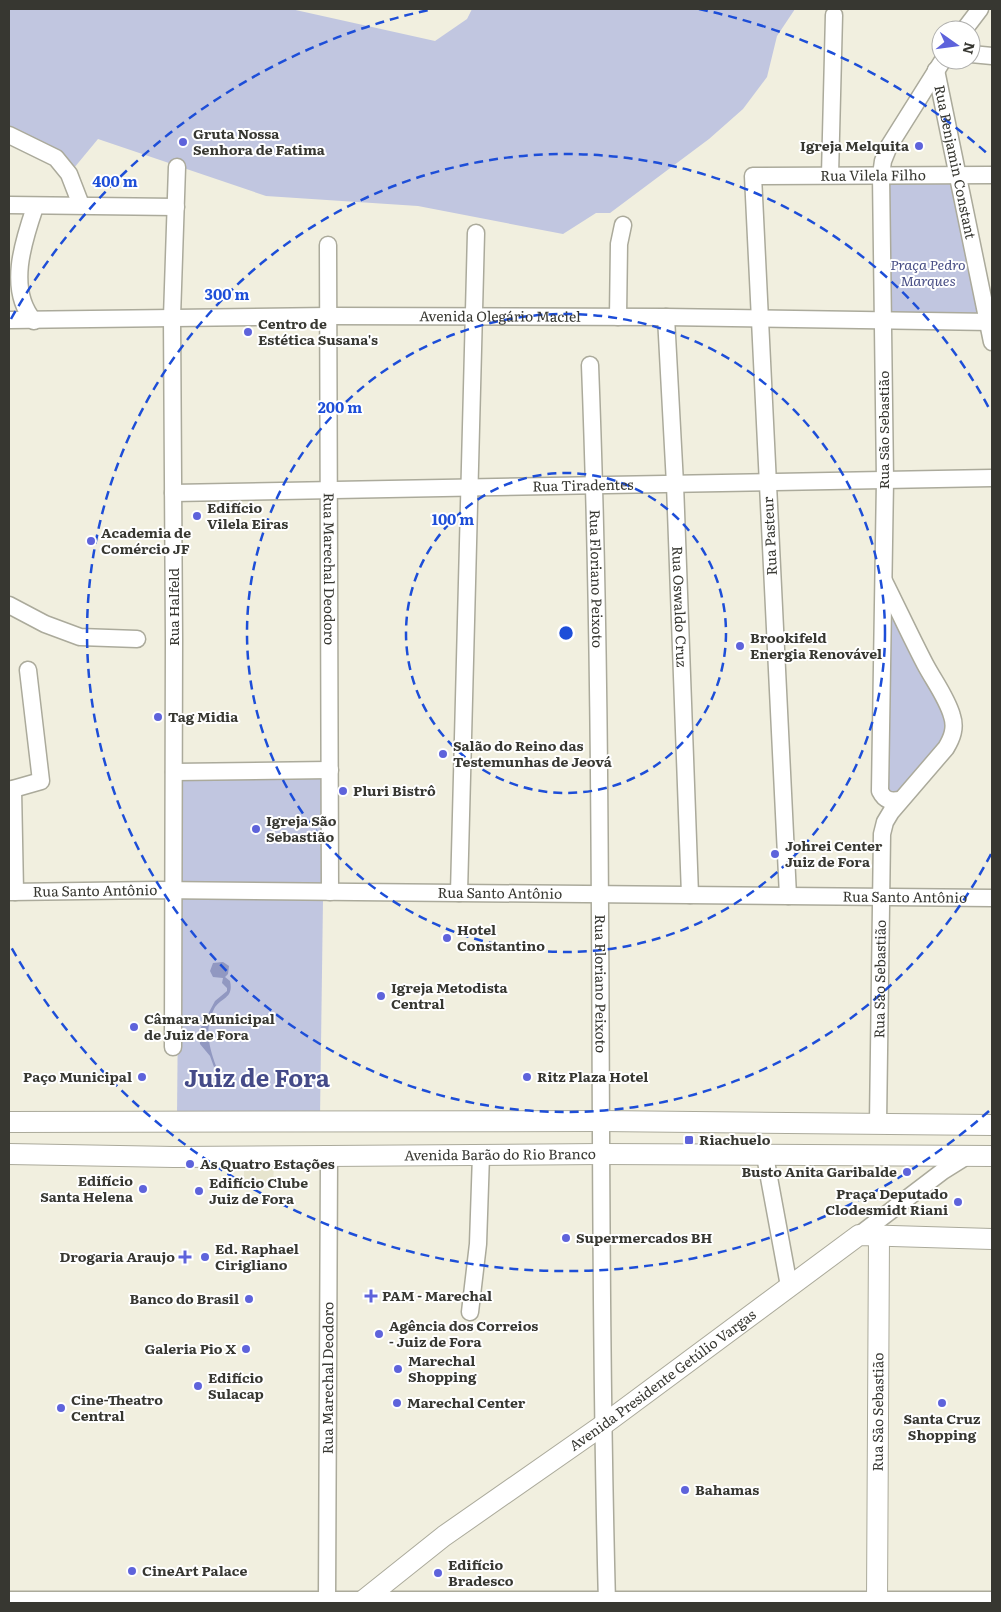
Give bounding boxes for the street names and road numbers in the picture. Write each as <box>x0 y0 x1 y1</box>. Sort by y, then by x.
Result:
street label: Rua Benjamin Constant <box>930 83 982 241</box>
street label: Rua Vilela Filho <box>820 164 926 185</box>
street label: Avenida Olegário Maciel <box>419 305 581 326</box>
street label: Rua São Sebastião <box>873 371 893 489</box>
street label: Rua Tiradentes <box>532 474 634 495</box>
street label: Rua Marechal Deodoro <box>320 493 340 645</box>
street label: Rua Pasteur <box>757 496 781 576</box>
street label: Rua Floriano Peixoto <box>586 509 608 648</box>
street label: Rua Oswaldo Cruz <box>668 546 693 668</box>
street label: Rua Halfeld <box>163 567 183 646</box>
street label: Rua Santo Antônio <box>33 879 157 901</box>
street label: Rua Santo Antônio <box>438 882 562 903</box>
street label: Rua Santo Antônio <box>843 886 967 907</box>
street label: Rua Floriano Peixoto <box>591 915 612 1053</box>
street label: Rua São Sebastião <box>868 919 890 1039</box>
street label: Avenida Barão do Rio Branco <box>404 1143 596 1164</box>
street label: Rua Marechal Deodoro <box>317 1302 337 1454</box>
street label: Avenida Presidente Getúlio Vargas <box>565 1304 760 1455</box>
street label: Rua São Sebastião <box>867 1353 887 1471</box>

